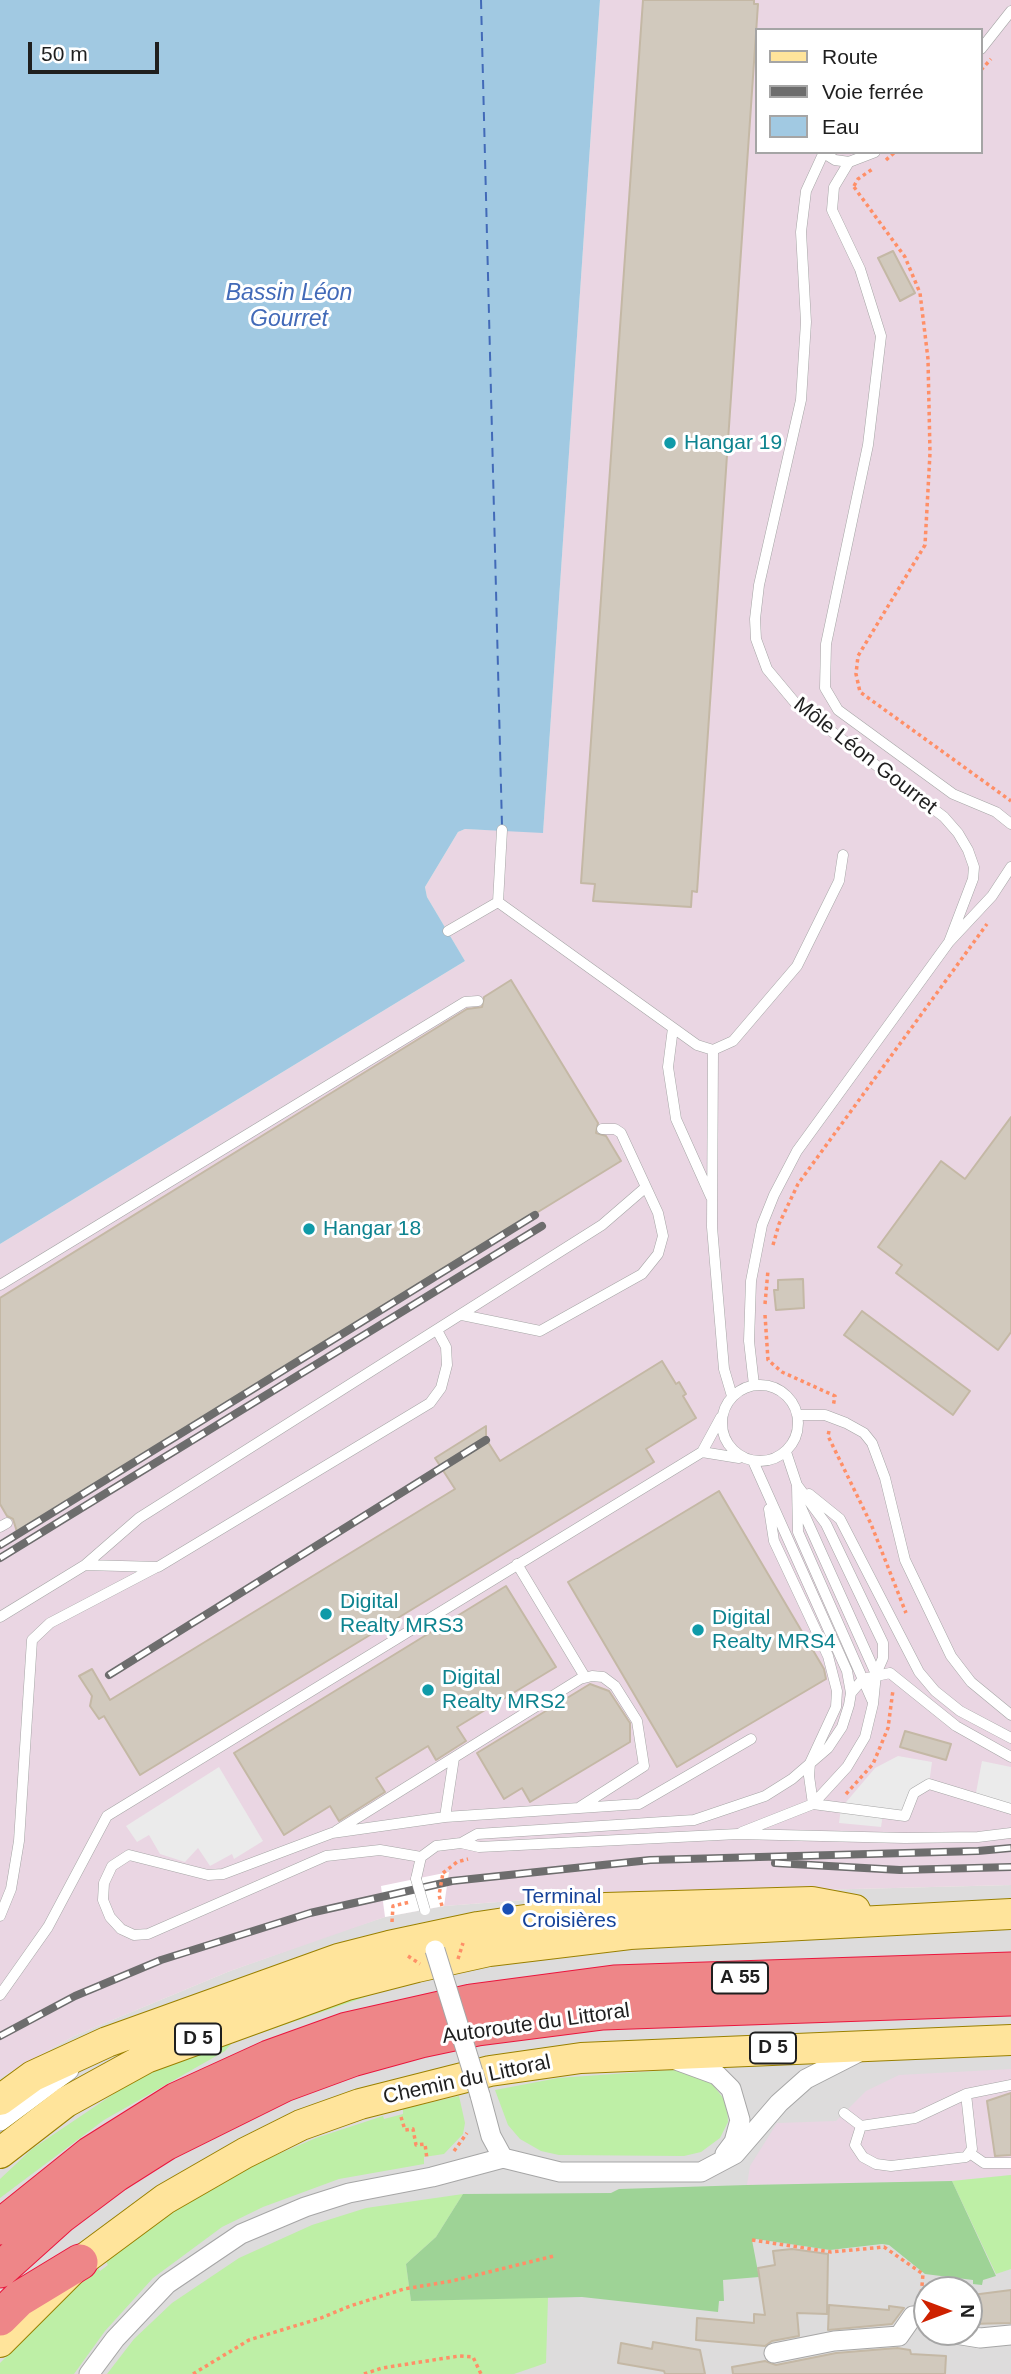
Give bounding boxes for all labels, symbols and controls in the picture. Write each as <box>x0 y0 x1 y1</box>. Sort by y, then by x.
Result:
scale bar <box>32 28 163 72</box>
legend <box>755 28 983 154</box>
text: 50 m <box>41 42 88 65</box>
text: Route <box>822 45 878 68</box>
text: Voie ferrée <box>822 80 924 103</box>
text: Eau <box>822 115 859 138</box>
water label: Bassin Léon Gourret <box>226 280 352 334</box>
place label: Hangar 19 <box>684 430 782 456</box>
marker: Hangar 19 <box>662 435 678 451</box>
street label: Môle Léon Gourret <box>788 692 942 820</box>
place label: Hangar 18 <box>323 1216 421 1242</box>
marker: Hangar 18 <box>301 1221 317 1237</box>
place label: Digital Realty MRS3 <box>340 1589 464 1639</box>
place label: Digital Realty MRS4 <box>712 1605 836 1655</box>
marker: Digital Realty MRS3 <box>318 1606 334 1622</box>
marker: Digital Realty MRS4 <box>690 1622 706 1638</box>
place label: Digital Realty MRS2 <box>442 1665 566 1715</box>
marker: Digital Realty MRS2 <box>420 1682 436 1698</box>
place label: Terminal Croisières <box>522 1884 617 1934</box>
marker: Terminal Croisières <box>500 1901 516 1917</box>
road number: A 55 <box>712 1962 768 1994</box>
street label: Autoroute du Littoral <box>441 1998 631 2050</box>
road number: D 5 <box>175 2024 221 2054</box>
road number: D 5 <box>750 2032 796 2064</box>
street label: Chemin du Littoral <box>381 2050 553 2110</box>
north arrow <box>913 2276 983 2346</box>
text: N <box>957 2304 978 2318</box>

